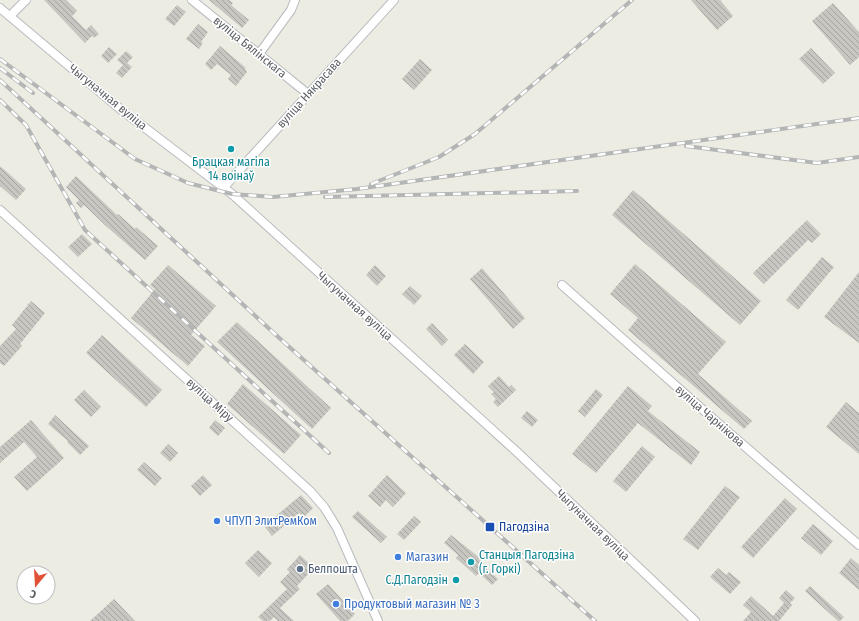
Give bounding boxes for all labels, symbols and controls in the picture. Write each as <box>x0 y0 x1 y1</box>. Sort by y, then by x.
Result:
street label: вуліца Бялінскага <box>211 13 289 81</box>
street label: вуліца Някрасава <box>274 55 344 131</box>
street label: Чыгуначная вуліца <box>66 61 150 133</box>
marker: Брацкая магіла 14 воінаў <box>226 144 236 154</box>
place label: Брацкая магіла 14 воінаў <box>192 155 270 183</box>
street label: Чыгуначная вуліца <box>315 269 396 343</box>
street label: вуліца Міру <box>184 375 237 425</box>
street label: вуліца Чарнікова <box>672 382 748 450</box>
street label: Чыгуначная вуліца <box>553 487 633 564</box>
place label: ЧПУП ЭлитРемКом <box>225 514 317 528</box>
marker: ЧПУП ЭлитРемКом <box>212 516 222 526</box>
place label: Пагодзіна <box>499 520 549 534</box>
marker: Пагодзіна <box>484 521 496 533</box>
place label: Станцыя Пагодзіна (г. Горкі) <box>479 548 575 576</box>
place label: Магазин <box>406 550 449 564</box>
marker: Магазин <box>393 552 403 562</box>
marker: Станцыя Пагодзіна (г. Горкі) <box>466 557 476 567</box>
place label: Белпошта <box>308 562 358 576</box>
marker: Белпошта <box>295 564 305 574</box>
north arrow <box>16 565 56 605</box>
place label: С.Д.Пагодзін <box>385 573 448 587</box>
marker: С.Д.Пагодзін <box>451 575 461 585</box>
text: С <box>28 587 38 601</box>
place label: Продуктовый магазин № 3 <box>344 597 480 611</box>
marker: Продуктовый магазин № 3 <box>331 599 341 609</box>

